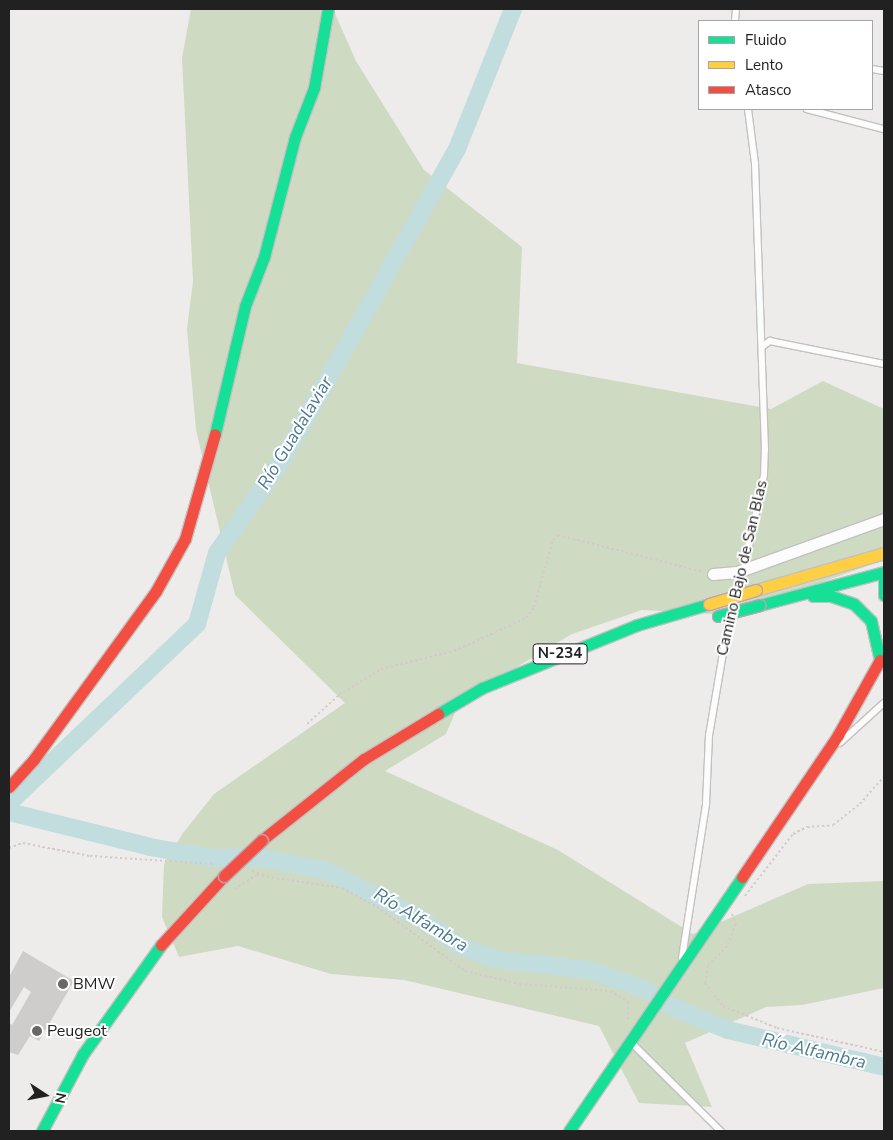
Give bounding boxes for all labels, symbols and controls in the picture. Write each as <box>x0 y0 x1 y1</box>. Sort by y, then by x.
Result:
legend <box>698 20 873 110</box>
text: Fluido <box>745 30 787 50</box>
text: Lento <box>745 55 783 75</box>
text: Atasco <box>745 80 791 100</box>
water label: Río Guadalaviar <box>253 373 337 493</box>
street label: Camino Bajo de San Blas <box>712 478 772 658</box>
road number: N-234 <box>532 642 588 666</box>
water label: Río Alfambra <box>370 883 472 957</box>
place label: BMW <box>73 974 115 994</box>
marker: BMW <box>57 978 69 990</box>
place label: Peugeot <box>47 1021 107 1041</box>
marker: Peugeot <box>31 1025 43 1037</box>
water label: Río Alfambra <box>760 1029 868 1073</box>
north arrow <box>20 1070 70 1120</box>
text: N <box>50 1091 71 1105</box>

